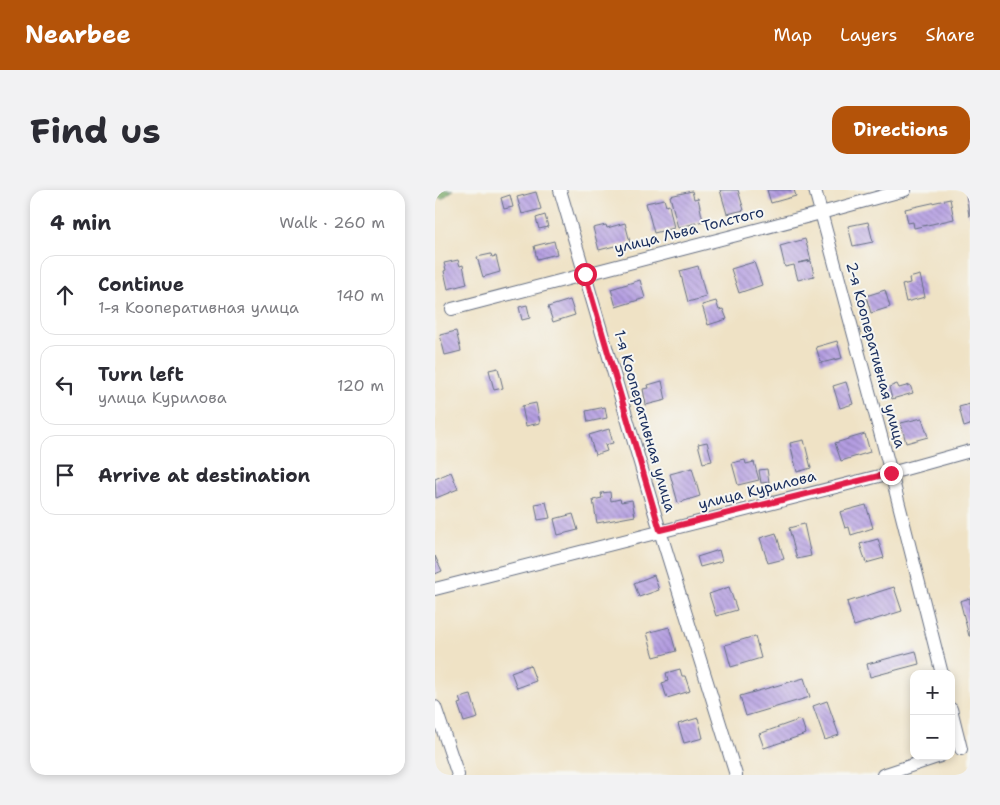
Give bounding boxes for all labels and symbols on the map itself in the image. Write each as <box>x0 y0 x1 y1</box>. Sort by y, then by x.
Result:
street label: улица Льва Толстого <box>612 202 766 258</box>
street label: 2-я Кооперативная улица <box>841 260 911 451</box>
route start <box>574 263 597 286</box>
street label: 1-я Кооперативная улица <box>609 328 681 515</box>
route end <box>880 462 903 485</box>
street label: улица Курилова <box>696 466 819 514</box>

